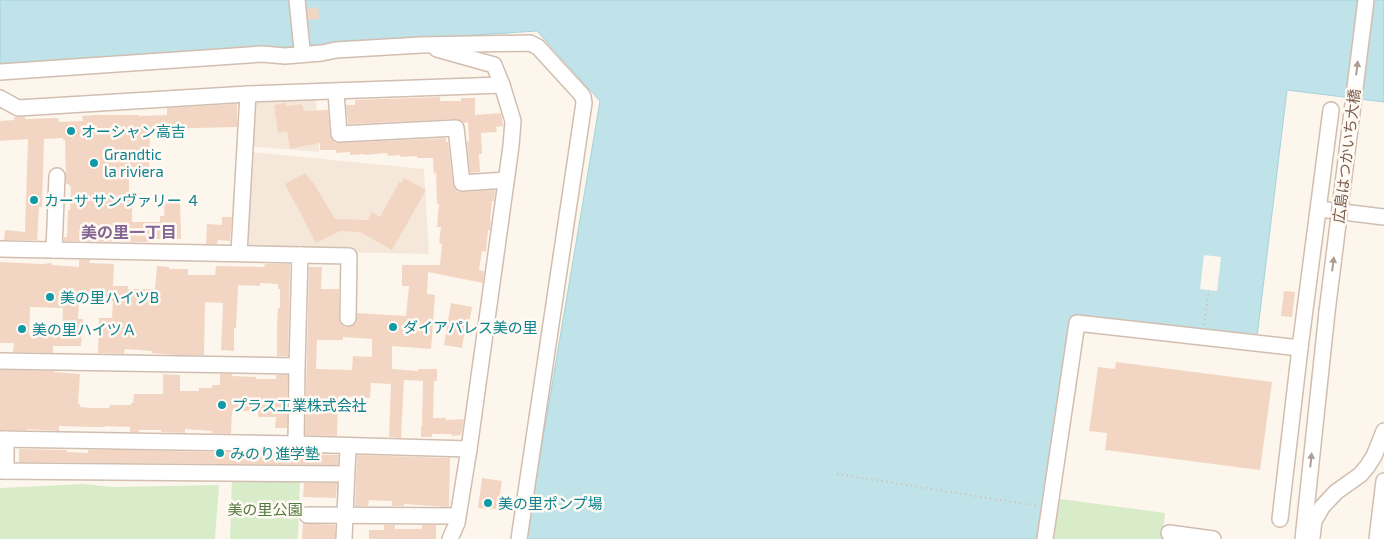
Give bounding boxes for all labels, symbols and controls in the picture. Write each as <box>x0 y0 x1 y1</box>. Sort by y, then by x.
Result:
one-way arrow <box>1353 59 1361 75</box>
street label: 広島はつかいち大橋 <box>1329 88 1363 224</box>
place label: オーシャン高吉 <box>81 122 186 140</box>
marker: オーシャン高吉 <box>65 125 77 137</box>
place label: Grandtic la riviera <box>104 145 164 180</box>
marker: Grandtic la riviera <box>88 157 100 169</box>
place label: カーサ サンヴァリー ４ <box>44 191 200 209</box>
marker: カーサ サンヴァリー ４ <box>28 194 40 206</box>
district label: 美の里一丁目 <box>81 222 177 241</box>
one-way arrow <box>1329 255 1337 271</box>
place label: 美の里ハイツB <box>60 288 159 306</box>
marker: 美の里ハイツB <box>44 291 56 303</box>
place label: ダイアパレス美の里 <box>403 318 538 336</box>
place label: 美の里ハイツＡ <box>32 320 137 338</box>
marker: ダイアパレス美の里 <box>387 321 399 333</box>
marker: 美の里ハイツＡ <box>16 323 28 335</box>
place label: プラス工業株式会社 <box>232 396 367 414</box>
marker: プラス工業株式会社 <box>216 399 228 411</box>
place label: みのり進学塾 <box>230 444 320 462</box>
marker: みのり進学塾 <box>214 447 226 459</box>
one-way arrow <box>1307 451 1315 467</box>
place label: 美の里ポンプ場 <box>498 494 603 512</box>
marker: 美の里ポンプ場 <box>482 497 494 509</box>
park label: 美の里公園 <box>227 500 303 518</box>

